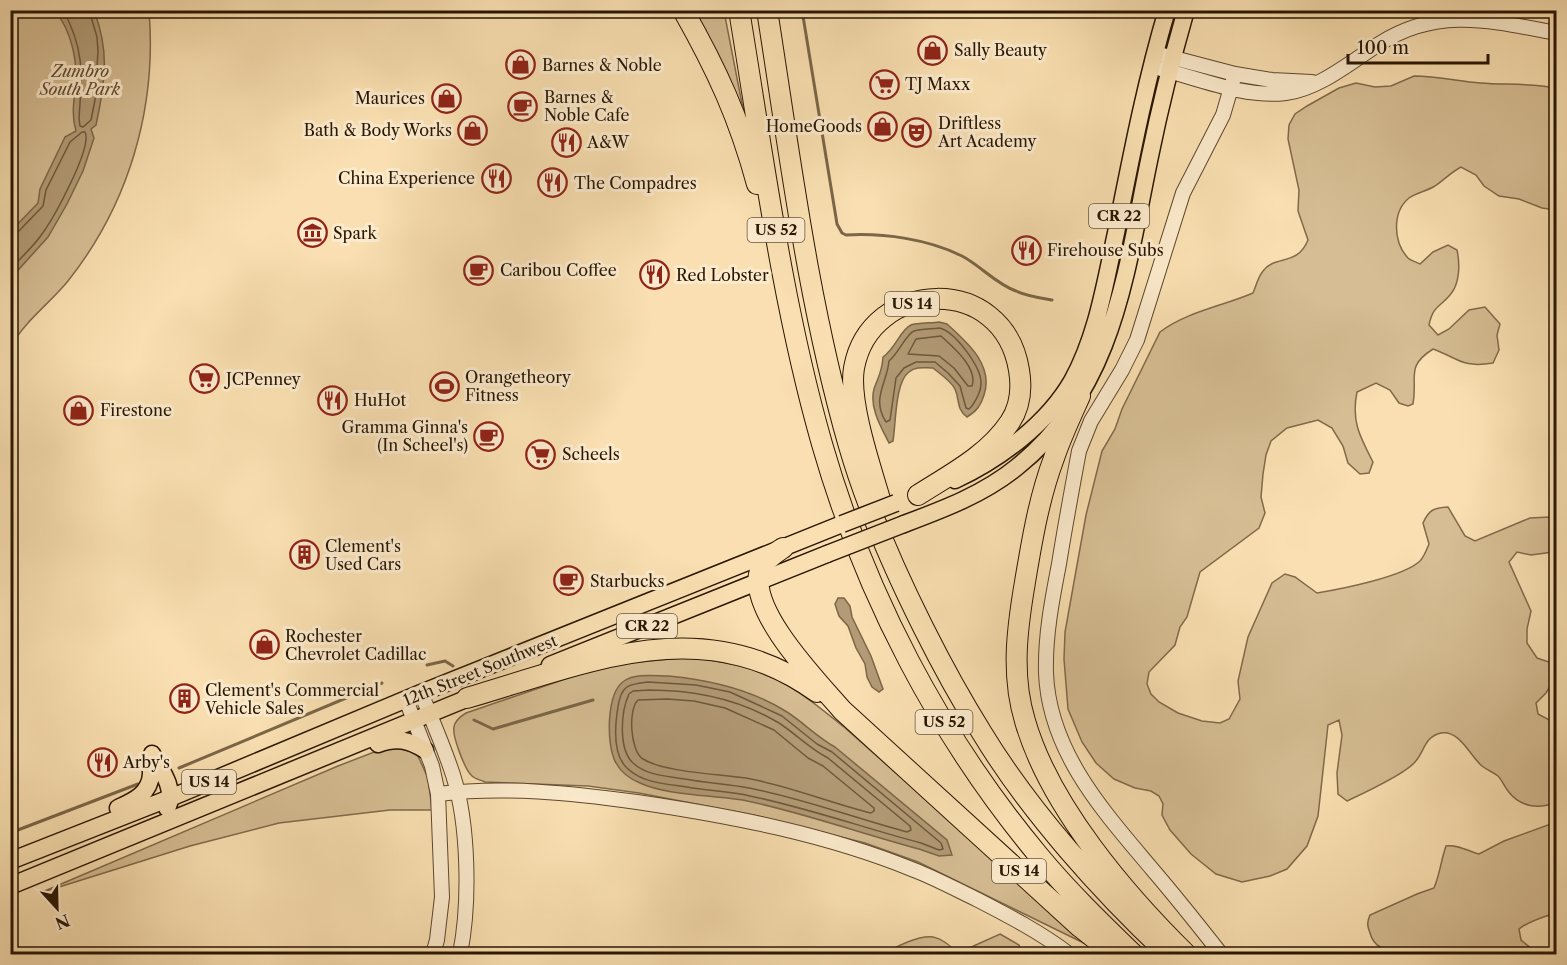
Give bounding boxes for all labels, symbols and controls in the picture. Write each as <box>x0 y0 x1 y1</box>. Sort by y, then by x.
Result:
scale bar <box>1348 27 1488 65</box>
shop icon: Sally Beauty <box>917 34 949 66</box>
text: 100 m <box>1357 37 1409 59</box>
place label: Sally Beauty <box>954 40 1048 60</box>
shop icon: Barnes & Noble <box>505 49 537 81</box>
place label: Barnes & Noble <box>542 55 662 75</box>
park label: Zumbro South Park <box>39 61 121 99</box>
supermarket icon: TJ Maxx <box>868 68 900 100</box>
place label: TJ Maxx <box>905 74 971 94</box>
shop icon: Maurices <box>430 82 462 114</box>
place label: Barnes & Noble Cafe <box>544 87 630 125</box>
place label: Maurices <box>355 88 425 108</box>
cafe icon: Barnes & Noble Cafe <box>507 90 539 122</box>
shop icon: HomeGoods <box>867 110 899 142</box>
place label: Driftless Art Academy <box>937 113 1038 151</box>
shop icon: Bath & Body Works <box>457 114 489 146</box>
place label: HomeGoods <box>766 116 862 136</box>
theatre icon: Driftless Art Academy <box>901 116 933 148</box>
place label: Bath & Body Works <box>304 120 452 140</box>
restaurant icon: A&W <box>550 126 582 158</box>
place label: A&W <box>586 132 629 152</box>
restaurant icon: China Experience <box>480 162 512 194</box>
restaurant icon: The Compadres <box>537 167 569 199</box>
place label: China Experience <box>338 168 475 188</box>
place label: The Compadres <box>574 173 697 193</box>
road number: CR 22 <box>1089 204 1149 228</box>
museum icon: Spark <box>296 217 328 249</box>
road number: US 52 <box>748 218 804 242</box>
place label: Spark <box>333 223 378 243</box>
restaurant icon: Firehouse Subs <box>1010 234 1042 266</box>
place label: Firehouse Subs <box>1047 240 1164 260</box>
cafe icon: Caribou Coffee <box>463 254 495 286</box>
restaurant icon: Red Lobster <box>639 259 671 291</box>
place label: Caribou Coffee <box>500 260 617 280</box>
place label: Red Lobster <box>676 265 769 285</box>
road number: US 14 <box>885 292 939 316</box>
supermarket icon: JCPenney <box>189 363 221 395</box>
place label: Orangetheory Fitness <box>465 367 572 405</box>
place label: JCPenney <box>223 369 302 389</box>
sports icon: Orangetheory Fitness <box>428 370 460 402</box>
restaurant icon: HuHot <box>317 384 349 416</box>
place label: HuHot <box>354 390 406 410</box>
shop icon: Firestone <box>63 394 95 426</box>
place label: Firestone <box>100 400 172 420</box>
place label: Gramma Ginna's (In Scheel's) <box>341 417 468 455</box>
cafe icon: Gramma Ginna's (In Scheel's) <box>473 420 505 452</box>
supermarket icon: Scheels <box>525 438 557 470</box>
place label: Scheels <box>562 444 620 464</box>
place label: Clement's Used Cars <box>325 536 401 574</box>
building icon: Clement's Used Cars <box>288 539 320 571</box>
cafe icon: Starbucks <box>553 565 585 597</box>
place label: Starbucks <box>590 571 665 591</box>
road number: CR 22 <box>617 614 677 638</box>
place label: Rochester Chevrolet Cadillac <box>285 626 426 664</box>
shop icon: Rochester Chevrolet Cadillac <box>248 629 280 661</box>
street label: 12th Street Southwest <box>400 630 560 710</box>
place label: Clement's Commercial Vehicle Sales <box>204 680 379 718</box>
building icon: Clement's Commercial Vehicle Sales <box>168 683 200 715</box>
road number: US 52 <box>916 710 972 734</box>
restaurant icon: Arby's <box>86 746 118 778</box>
place label: Arby's <box>122 752 170 772</box>
road number: US 14 <box>182 770 236 794</box>
road number: US 14 <box>992 859 1046 883</box>
north arrow <box>27 878 87 938</box>
text: N <box>52 910 73 934</box>

